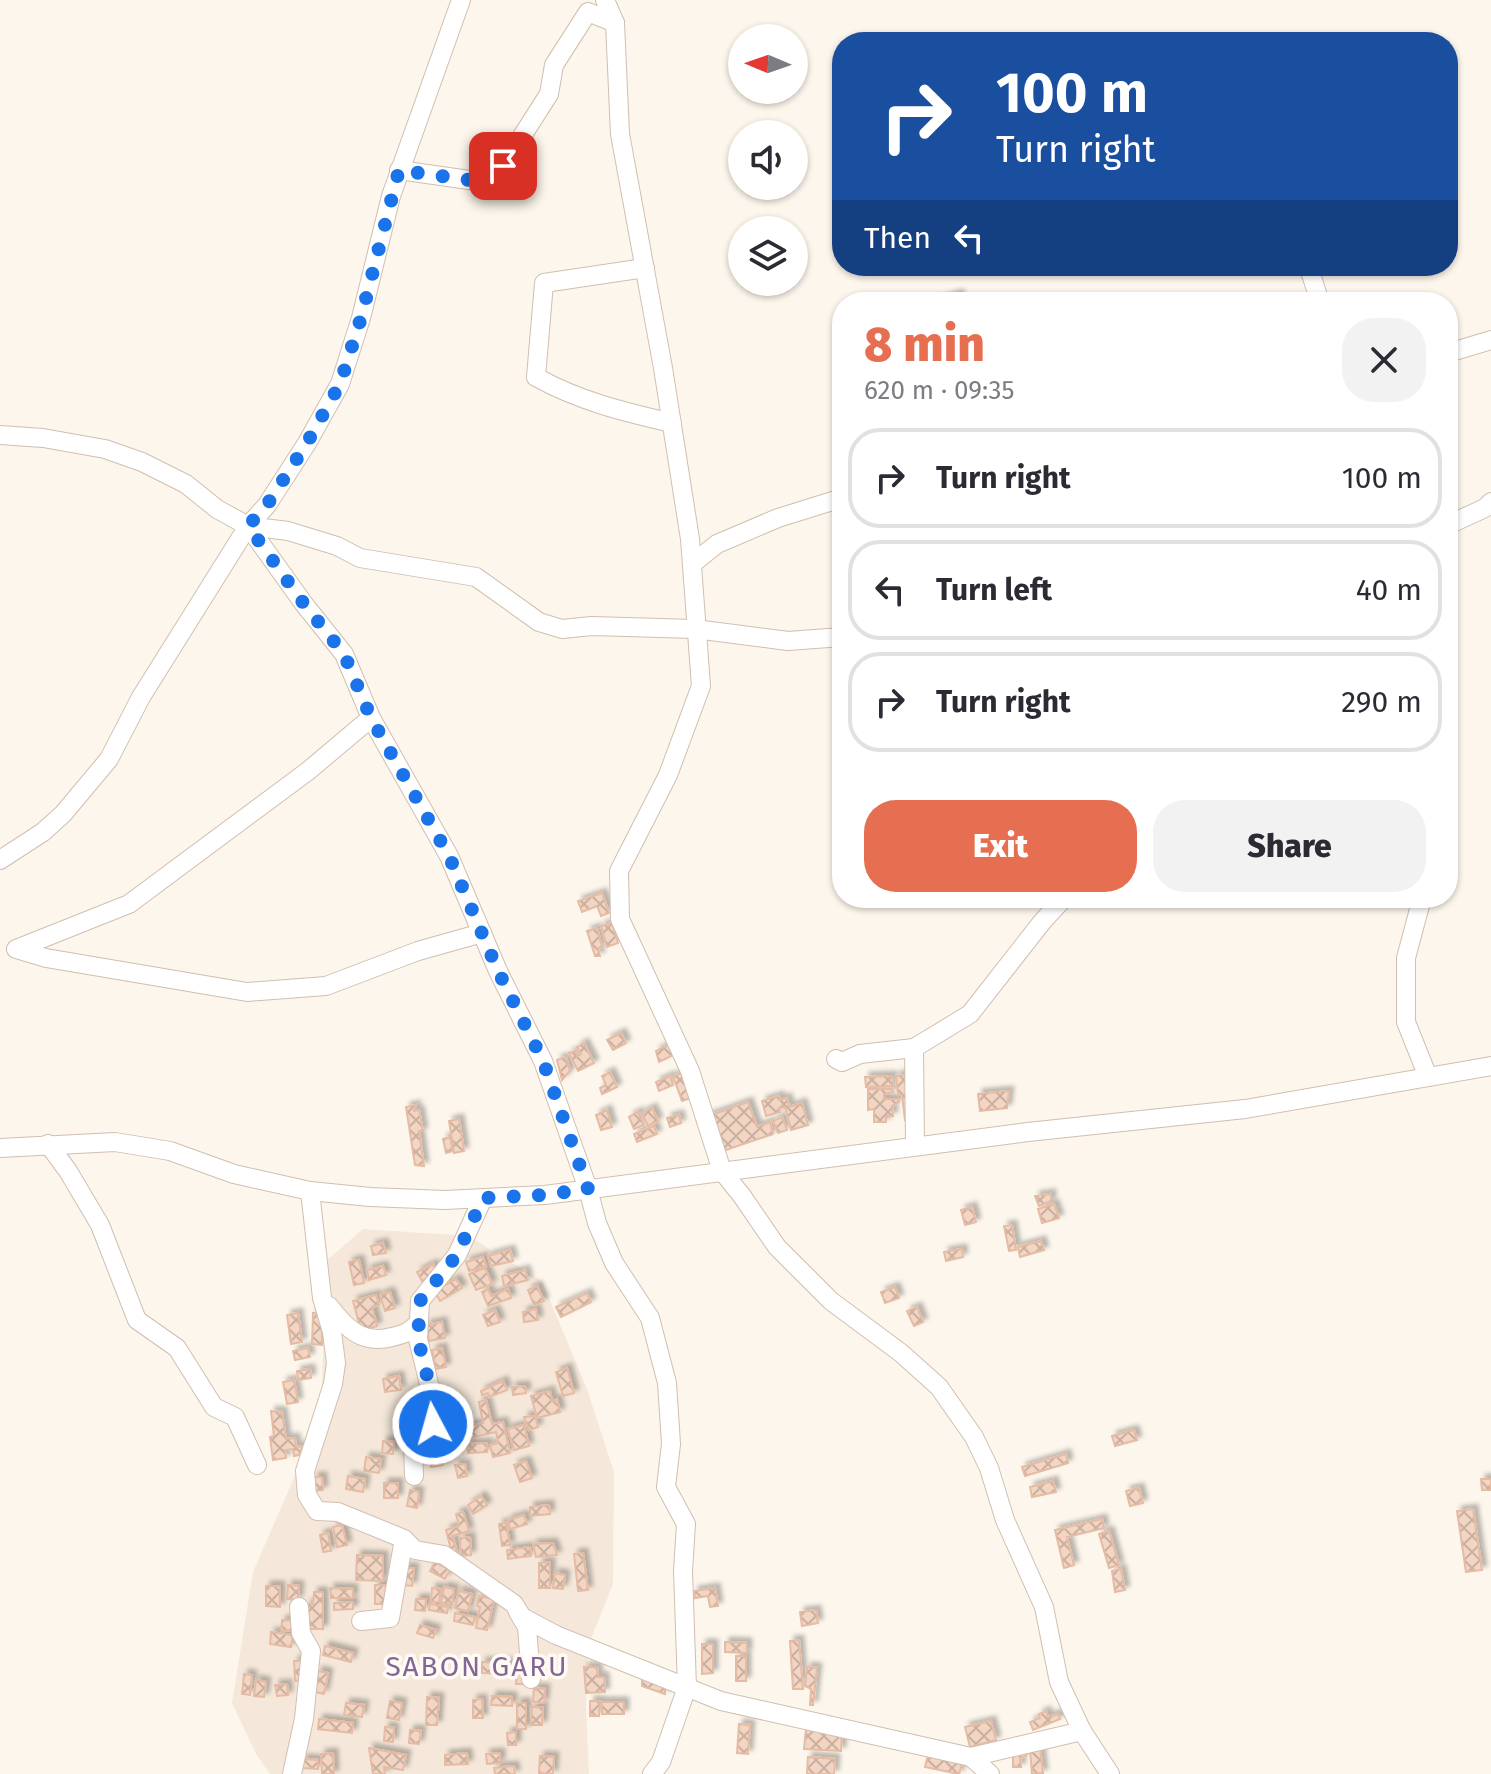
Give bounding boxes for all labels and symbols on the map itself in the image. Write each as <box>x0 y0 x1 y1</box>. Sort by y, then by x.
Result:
north arrow <box>728 24 808 104</box>
pin <box>469 132 537 200</box>
position arrow <box>391 1382 475 1466</box>
district label: SABON GARU <box>385 1650 569 1683</box>

